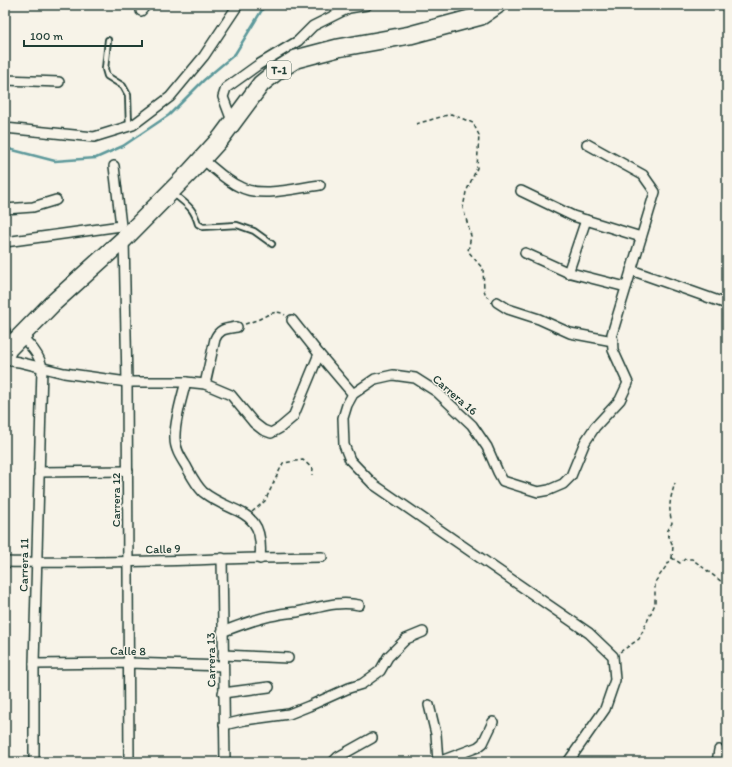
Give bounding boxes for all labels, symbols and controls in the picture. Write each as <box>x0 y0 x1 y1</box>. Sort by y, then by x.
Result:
scale bar <box>24 22 142 48</box>
text: 100 m <box>30 29 63 43</box>
road number: T-1 <box>267 61 291 79</box>
street label: Carrera 16 <box>430 372 480 418</box>
street label: Carrera 12 <box>109 472 123 527</box>
street label: Carrera 11 <box>17 538 31 592</box>
street label: Calle 9 <box>145 541 181 557</box>
street label: Carrera 13 <box>204 632 218 688</box>
street label: Calle 8 <box>110 644 146 658</box>

